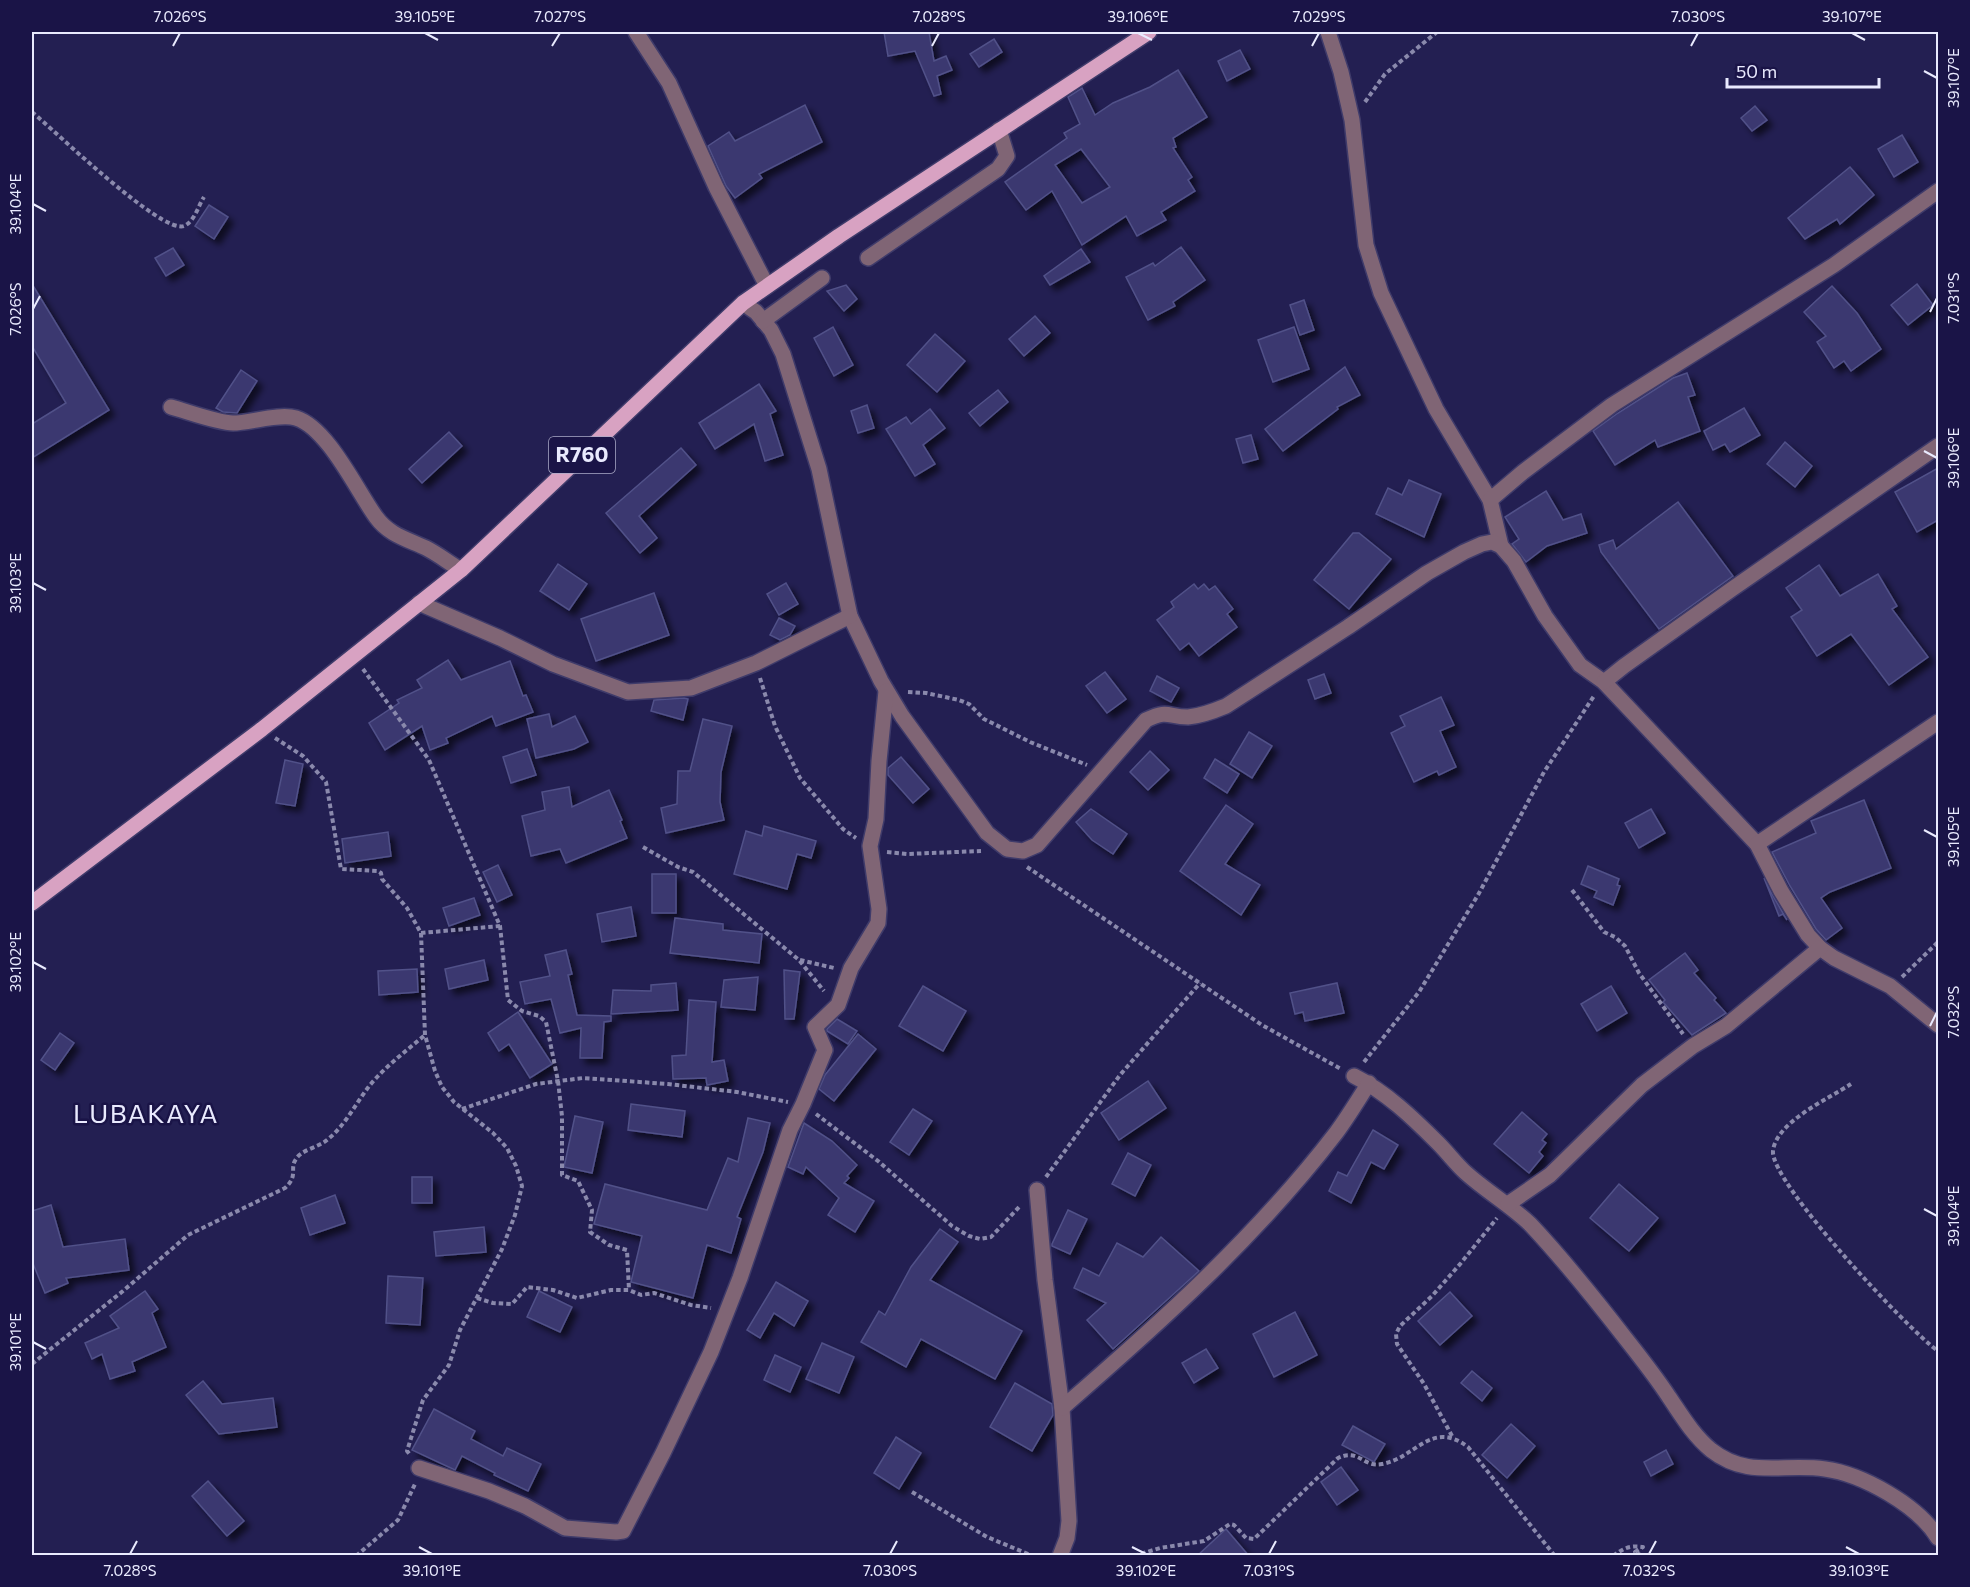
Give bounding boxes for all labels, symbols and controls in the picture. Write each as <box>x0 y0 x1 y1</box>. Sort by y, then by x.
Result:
text: 7.026°S <box>153 7 207 25</box>
text: 39.105°E <box>395 7 455 25</box>
text: 7.027°S <box>534 7 586 25</box>
text: 7.028°S <box>912 7 966 25</box>
text: 39.106°E <box>1107 7 1169 25</box>
text: 7.029°S <box>1292 7 1346 25</box>
text: 7.030°S <box>1671 7 1725 25</box>
text: 39.107°E <box>1822 7 1882 25</box>
text: 39.107°E <box>1944 48 1962 108</box>
scale bar <box>1727 51 1878 89</box>
text: 50 m <box>1736 60 1777 82</box>
text: 39.104°E <box>6 173 24 234</box>
text: 7.031°S <box>1944 272 1962 323</box>
text: 7.026°S <box>6 282 24 336</box>
text: 39.106°E <box>1944 427 1962 489</box>
road number: R760 <box>549 437 615 473</box>
text: 39.103°E <box>6 553 24 613</box>
text: 39.105°E <box>1944 807 1962 867</box>
text: 39.102°E <box>6 932 24 992</box>
text: 7.032°S <box>1944 985 1962 1038</box>
district label: LUBAKAYA <box>73 1097 219 1128</box>
text: 39.104°E <box>1944 1185 1962 1246</box>
text: 39.101°E <box>6 1313 24 1371</box>
text: 7.028°S <box>103 1561 157 1579</box>
text: 39.101°E <box>403 1561 461 1579</box>
text: 7.030°S <box>863 1561 917 1579</box>
text: 39.102°E <box>1116 1561 1176 1579</box>
text: 7.031°S <box>1244 1561 1295 1579</box>
text: 7.032°S <box>1623 1561 1676 1579</box>
text: 39.103°E <box>1829 1561 1889 1579</box>

